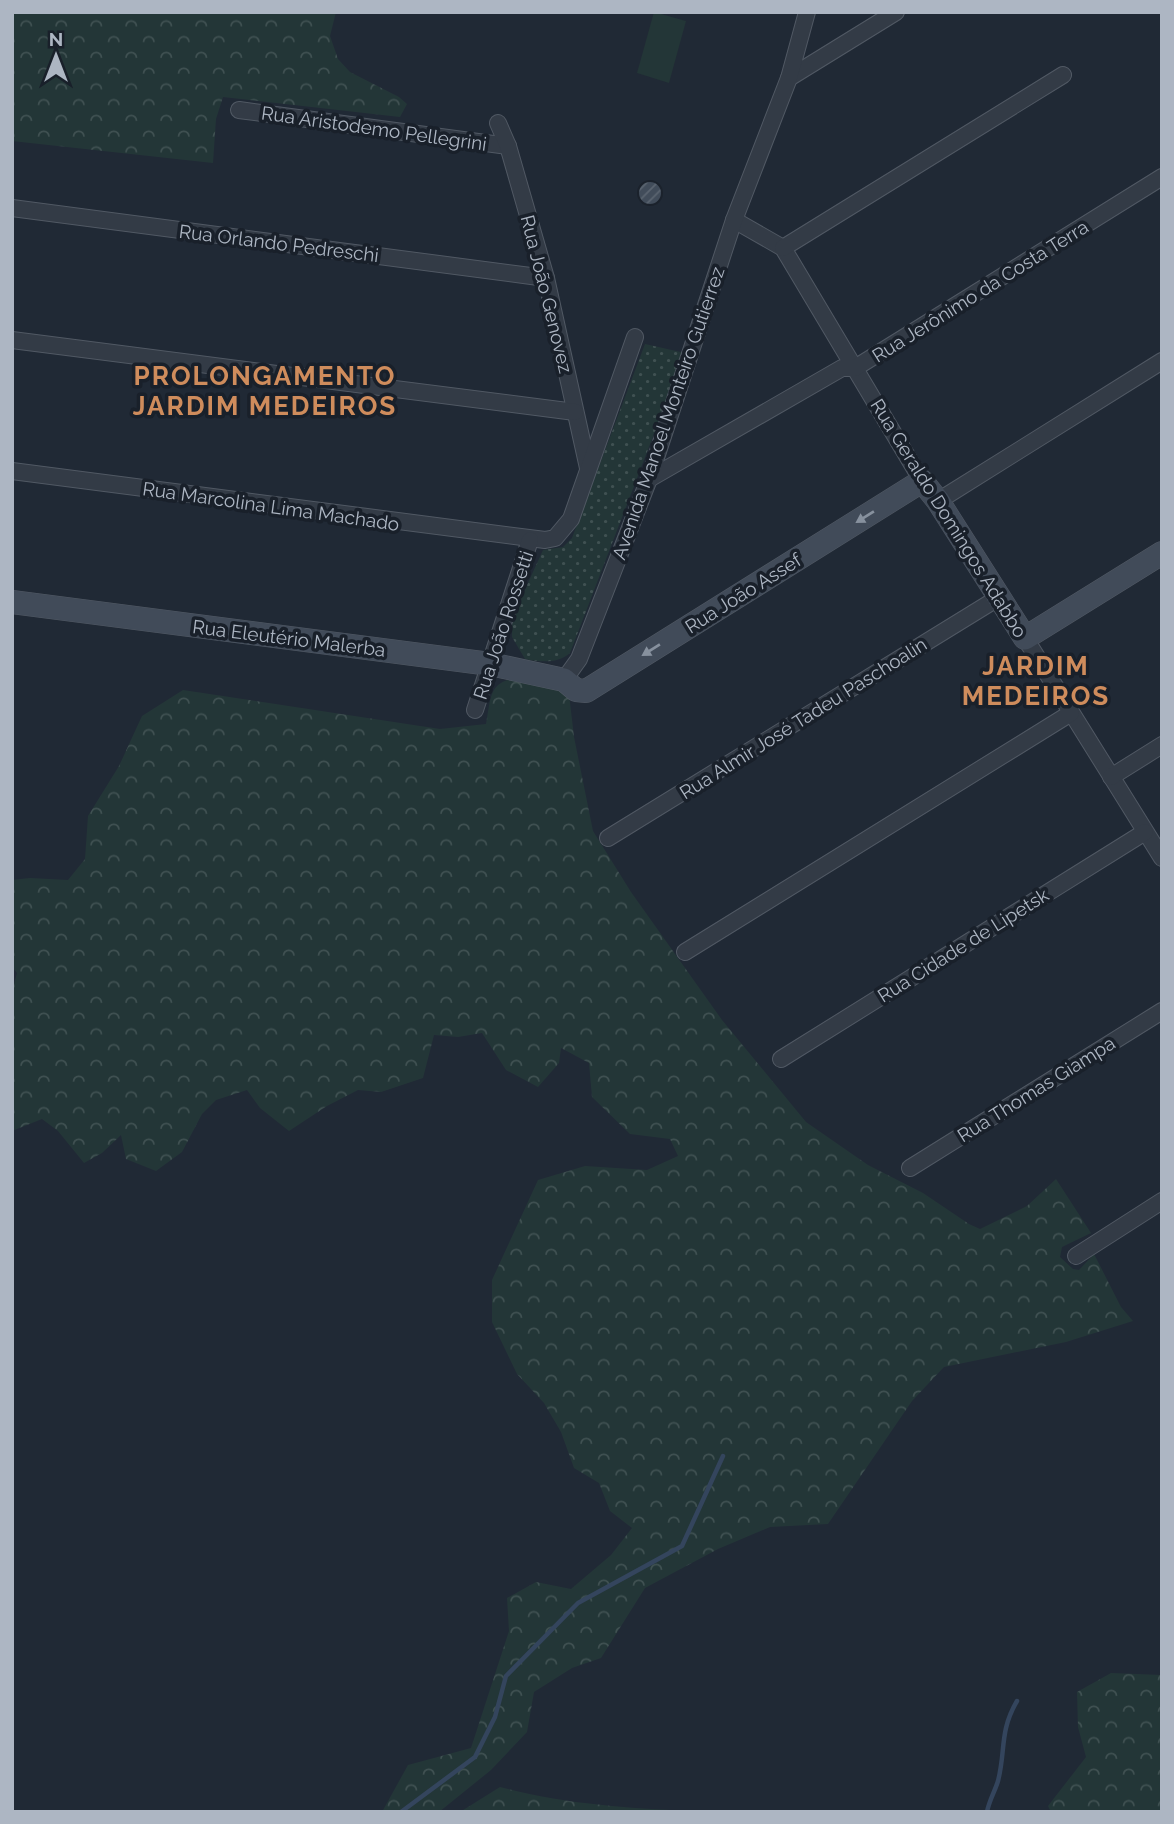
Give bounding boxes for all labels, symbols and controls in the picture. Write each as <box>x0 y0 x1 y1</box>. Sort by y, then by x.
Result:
north arrow <box>21 21 91 91</box>
text: N <box>49 28 63 50</box>
street label: Rua Aristodemo Pellegrini <box>260 101 488 155</box>
street label: Rua João Genovez <box>517 213 577 375</box>
street label: Rua Jerônimo da Costa Terra <box>868 215 1092 367</box>
street label: Rua Orlando Pedreschi <box>178 220 380 266</box>
street label: Avenida Manoel Monteiro Gutierrez <box>607 264 729 562</box>
district label: PROLONGAMENTO JARDIM MEDEIROS <box>133 361 397 421</box>
street label: Rua Geraldo Domingos Adabbo <box>866 395 1032 641</box>
street label: Rua Marcolina Lima Machado <box>141 477 401 535</box>
one-way arrow <box>855 511 874 524</box>
street label: Rua João Rossetti <box>469 548 537 702</box>
street label: Rua João Assef <box>681 548 806 638</box>
street label: Rua Eleutério Malerba <box>191 615 387 661</box>
street label: Rua Almir José Tadeu Paschoalin <box>675 633 931 803</box>
one-way arrow <box>641 644 660 657</box>
district label: JARDIM MEDEIROS <box>962 651 1110 711</box>
street label: Rua Cidade de Lipetsk <box>873 883 1053 1007</box>
street label: Rua Thomas Giampa <box>953 1032 1119 1146</box>

